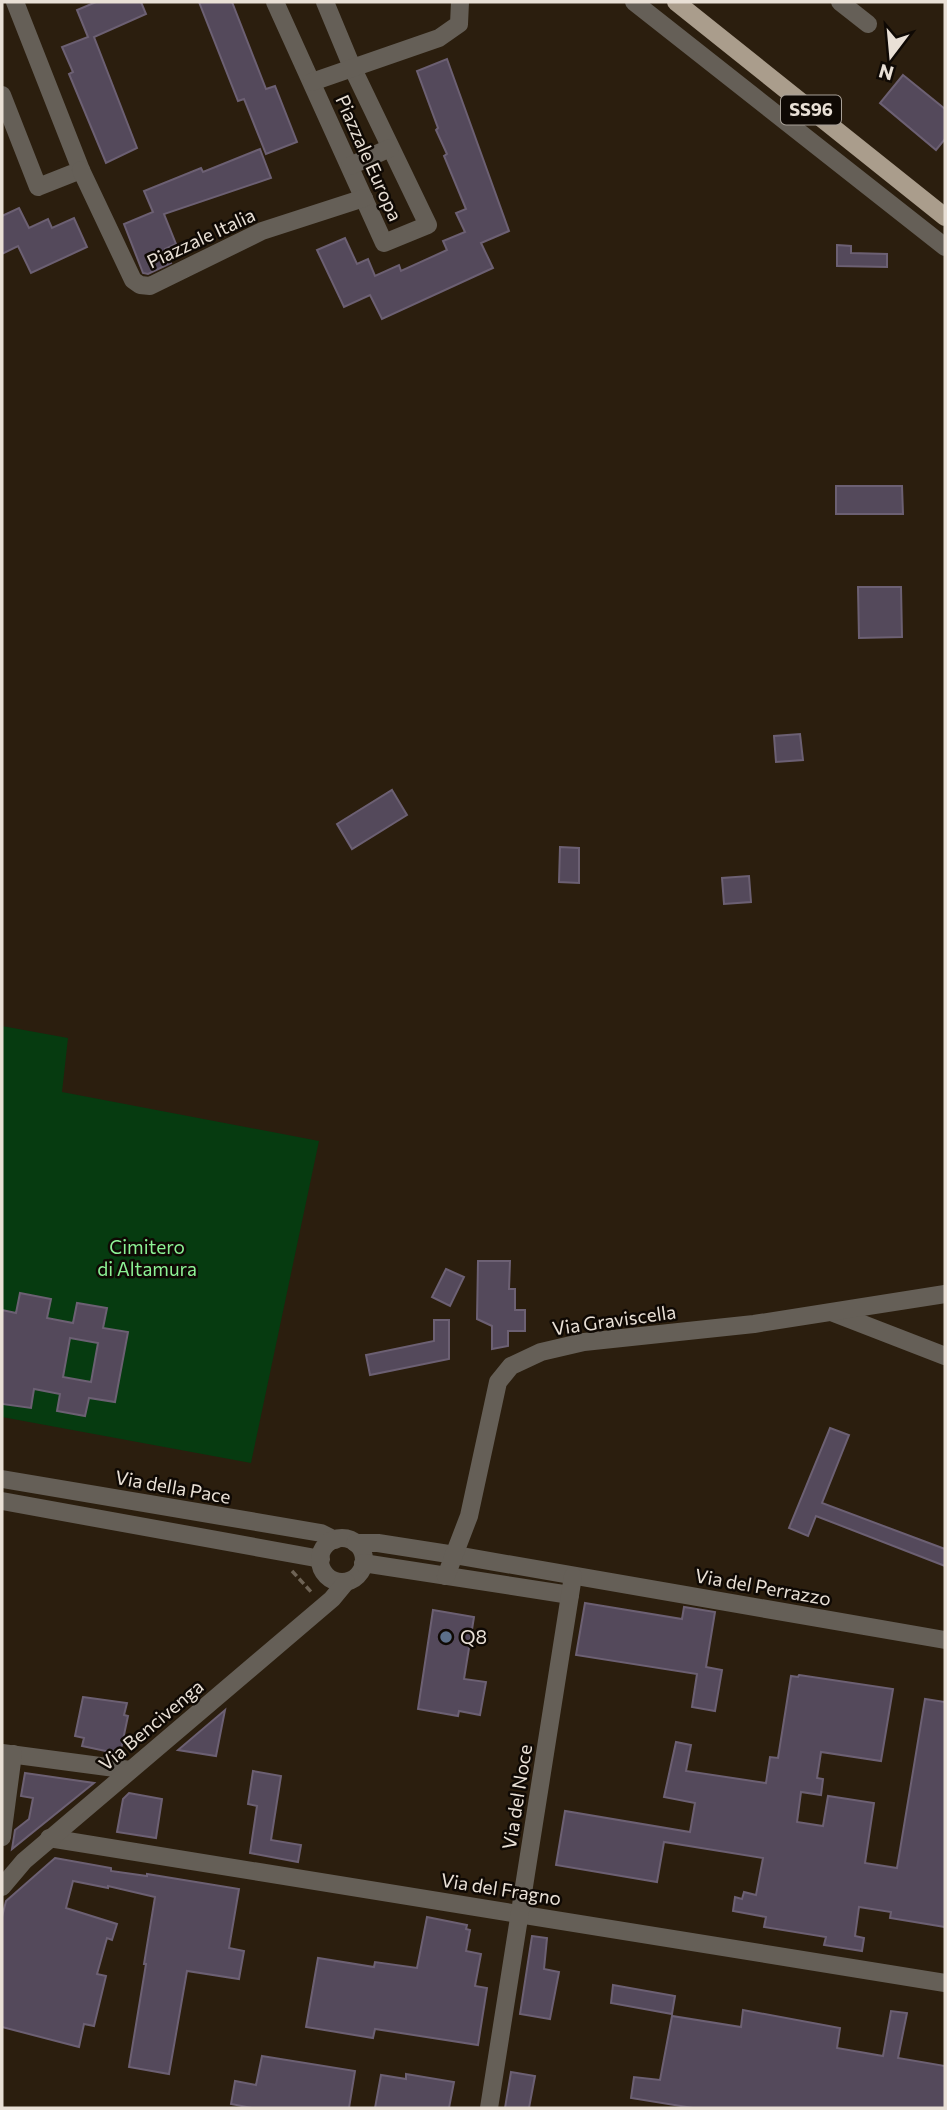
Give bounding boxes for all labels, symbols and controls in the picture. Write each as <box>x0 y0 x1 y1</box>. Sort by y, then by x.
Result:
north arrow <box>856 21 926 91</box>
text: N <box>876 60 896 86</box>
street label: Piazzale Europa <box>331 91 408 224</box>
road number: SS96 <box>781 96 841 124</box>
street label: Piazzale Italia <box>143 202 259 273</box>
park label: Cimitero di Altamura <box>97 1235 197 1280</box>
street label: Via Graviscella <box>551 1299 677 1340</box>
street label: Via della Pace <box>113 1465 233 1508</box>
street label: Via del Perrazzo <box>693 1563 833 1610</box>
place label: Q8 <box>460 1625 487 1648</box>
marker: Q8 <box>438 1629 454 1645</box>
street label: Via Bencivenga <box>94 1674 208 1775</box>
street label: Via del Noce <box>497 1743 536 1851</box>
street label: Via del Fragno <box>439 1868 563 1909</box>

